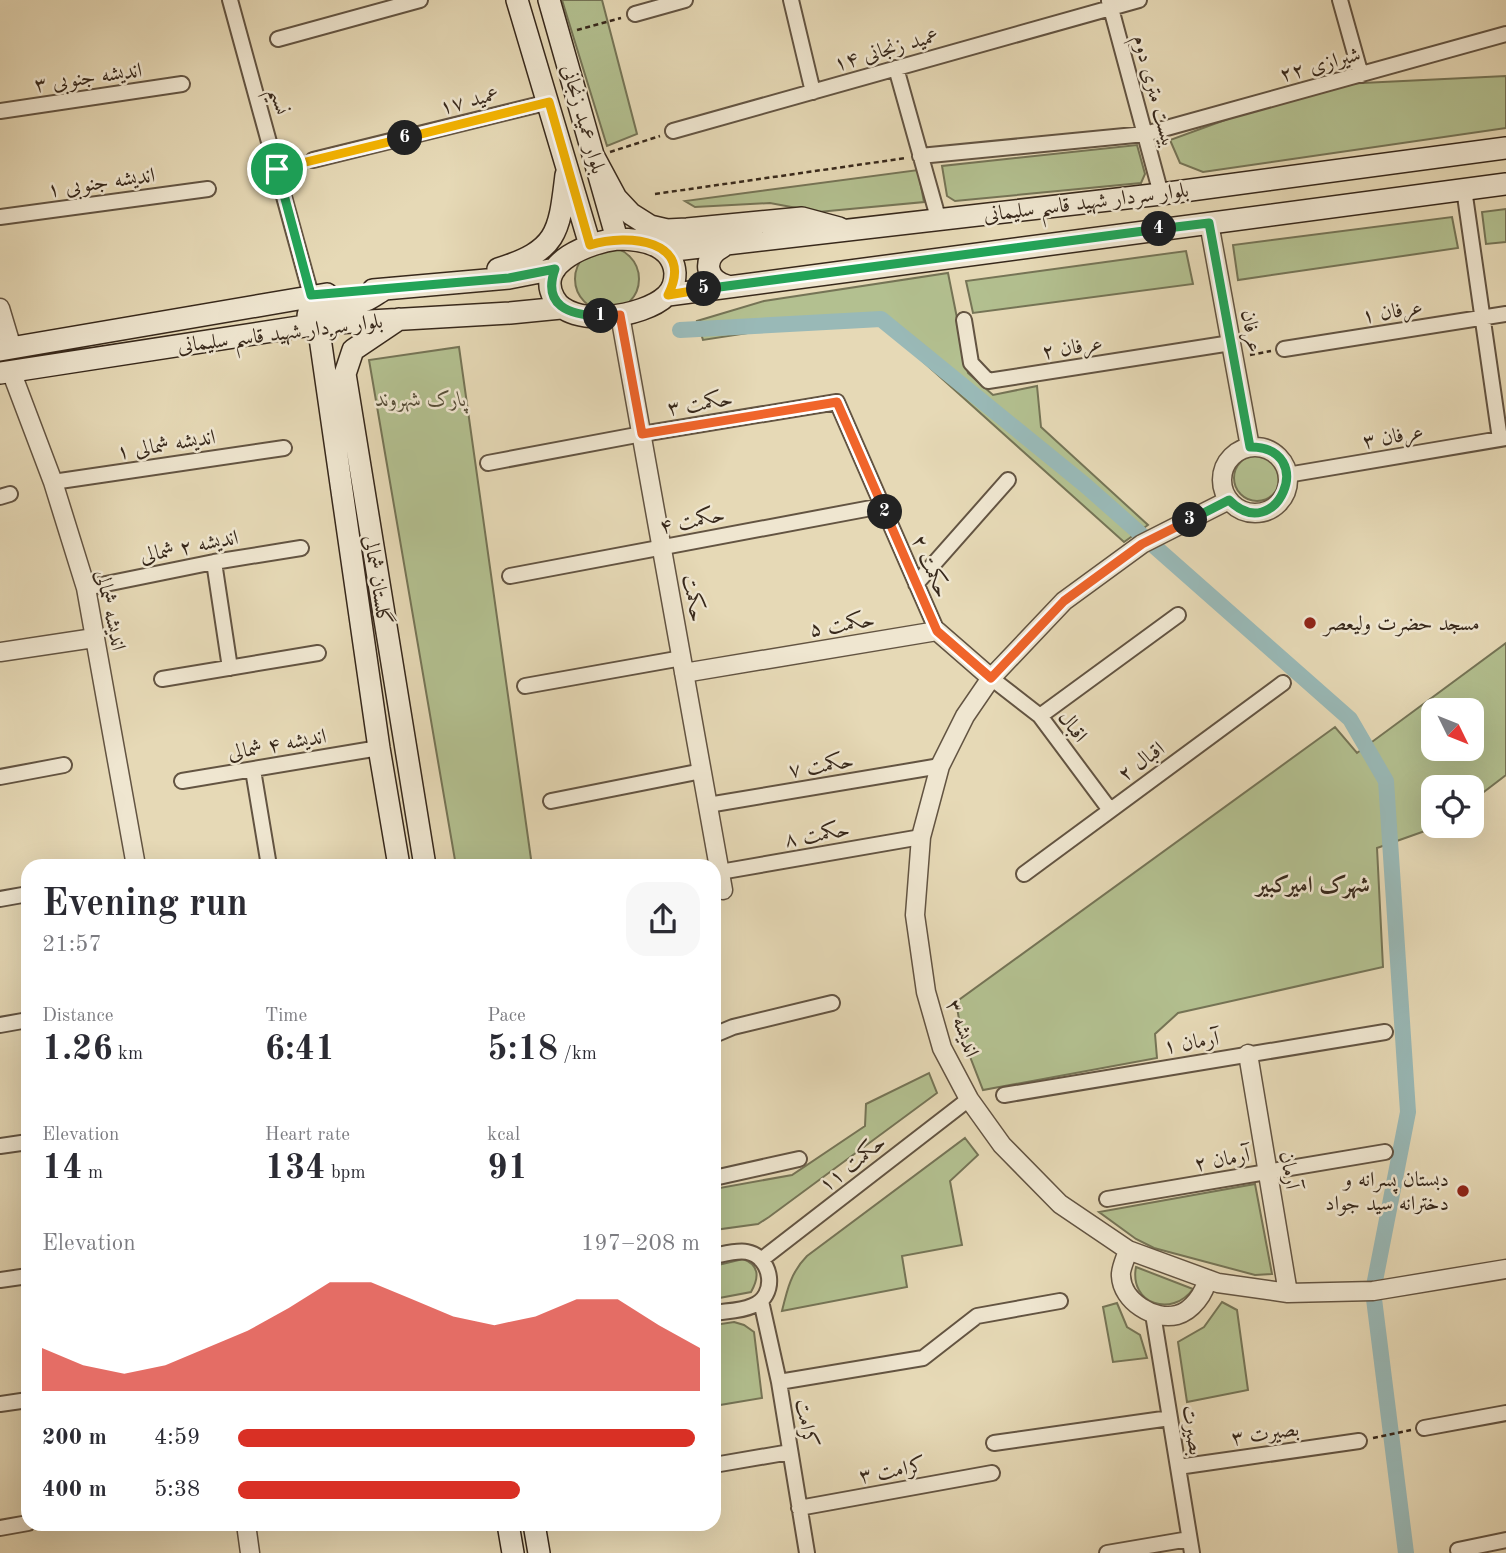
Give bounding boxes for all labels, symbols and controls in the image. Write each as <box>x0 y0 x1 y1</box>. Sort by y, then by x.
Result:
street label: عمید زنجانی ۱۴ <box>831 24 941 75</box>
street label: بیست متری دوم <box>1123 33 1179 151</box>
street label: شیرازی ۲۲ <box>1278 45 1363 86</box>
street label: اندیشه جنوبی ۳ <box>33 61 144 99</box>
street label: بلوار عمید زنجانی <box>556 62 609 177</box>
street label: عمید ۱۷ <box>438 84 501 119</box>
street label: نسیم <box>256 86 292 119</box>
pin: 6 <box>388 120 422 156</box>
text: 6 <box>399 128 410 147</box>
pin <box>247 139 307 199</box>
icon: arrive <box>258 150 296 188</box>
street label: اندیشه جنوبی ۱ <box>46 166 157 204</box>
street label: بلوار سردار شهید قاسم سلیمانی <box>982 180 1191 235</box>
pin: 4 <box>1142 212 1176 246</box>
text: 4 <box>1153 219 1164 238</box>
pin: 5 <box>686 272 722 306</box>
text: 5 <box>698 279 709 298</box>
street label: عرفان ۱ <box>1360 297 1425 331</box>
pin: 1 <box>584 298 618 334</box>
text: 1 <box>595 306 606 325</box>
street label: عرفان <box>1233 308 1265 355</box>
street label: بلوار سردار شهید قاسم سلیمانی <box>176 311 385 366</box>
street label: عرفان ۲ <box>1040 333 1105 367</box>
street label: حکمت ۳ <box>666 387 734 420</box>
park label: پارک شهروند <box>375 389 469 414</box>
street label: عرفان ۳ <box>1361 422 1426 456</box>
street label: اندیشه شمالی ۱ <box>115 427 217 464</box>
pin: 2 <box>868 494 903 530</box>
text: 2 <box>879 502 890 521</box>
street label: حکمت ۴ <box>658 503 727 538</box>
pin: 3 <box>1172 503 1208 538</box>
text: 3 <box>1184 510 1195 529</box>
street label: اندیشه ۲ شمالی <box>138 528 240 567</box>
street label: حکمت ۲ <box>907 531 954 601</box>
street label: گلستان شمالی <box>359 533 398 627</box>
street label: اندیشه شمالی <box>91 568 128 652</box>
street label: حکمت <box>678 573 709 624</box>
street label: حکمت ۵ <box>808 608 876 641</box>
place label: مسجد حضرت ولیعصر <box>1322 614 1480 637</box>
marker: مسجد حضرت ولیعصر <box>1302 615 1318 631</box>
north arrow <box>1421 698 1484 761</box>
map controls <box>1421 698 1484 838</box>
street label: اقبال <box>1053 707 1090 747</box>
street label: اندیشه ۴ شمالی <box>226 726 328 764</box>
street label: اقبال ۲ <box>1115 739 1169 787</box>
street label: حکمت ۷ <box>787 749 855 782</box>
button: locate <box>1421 775 1484 838</box>
street label: حکمت ۸ <box>783 817 851 852</box>
district label: شهرک امیرکبیر <box>1253 874 1370 899</box>
button: share <box>626 882 700 956</box>
text: Evening run <box>42 886 248 924</box>
text: 21:57 <box>42 933 102 956</box>
street label: اندیشه ۳ <box>942 997 982 1060</box>
text: Distance <box>42 1007 114 1026</box>
text: Time <box>265 1007 307 1026</box>
text: Pace <box>487 1007 526 1026</box>
street label: آرمان ۱ <box>1161 1024 1223 1058</box>
text: 1.26 <box>42 1032 113 1067</box>
text: 6:41 <box>265 1032 335 1067</box>
text: 5:18 <box>487 1032 558 1067</box>
text: km <box>113 1045 143 1064</box>
text: /km <box>558 1045 597 1064</box>
text: Elevation <box>42 1126 119 1145</box>
text: Heart rate <box>265 1126 350 1145</box>
text: kcal <box>487 1126 520 1145</box>
street label: حکمت ۱۱ <box>814 1130 890 1197</box>
street label: آرمان ۲ <box>1192 1141 1254 1176</box>
street label: آرمان <box>1275 1149 1307 1193</box>
text: 14 <box>42 1151 83 1186</box>
text: 134 <box>265 1151 326 1186</box>
text: 91 <box>487 1151 528 1186</box>
text: m <box>83 1164 103 1183</box>
text: bpm <box>326 1164 366 1183</box>
place label: دبستان پسرانه و دخترانه سید جواد <box>1325 1170 1449 1216</box>
marker: دبستان پسرانه و دخترانه سید جواد <box>1455 1183 1471 1199</box>
text: Elevation <box>42 1232 136 1255</box>
text: 197–208 m <box>581 1232 700 1255</box>
street label: کرامت <box>790 1397 822 1449</box>
street label: بصیرت <box>1176 1404 1206 1457</box>
street label: بصیرت ۳ <box>1230 1419 1301 1451</box>
text: 200 m <box>42 1426 107 1449</box>
text: 4:59 <box>154 1426 200 1449</box>
street label: کرامت ۳ <box>857 1453 927 1489</box>
text: 400 m <box>42 1478 107 1501</box>
text: 5:38 <box>154 1478 200 1501</box>

